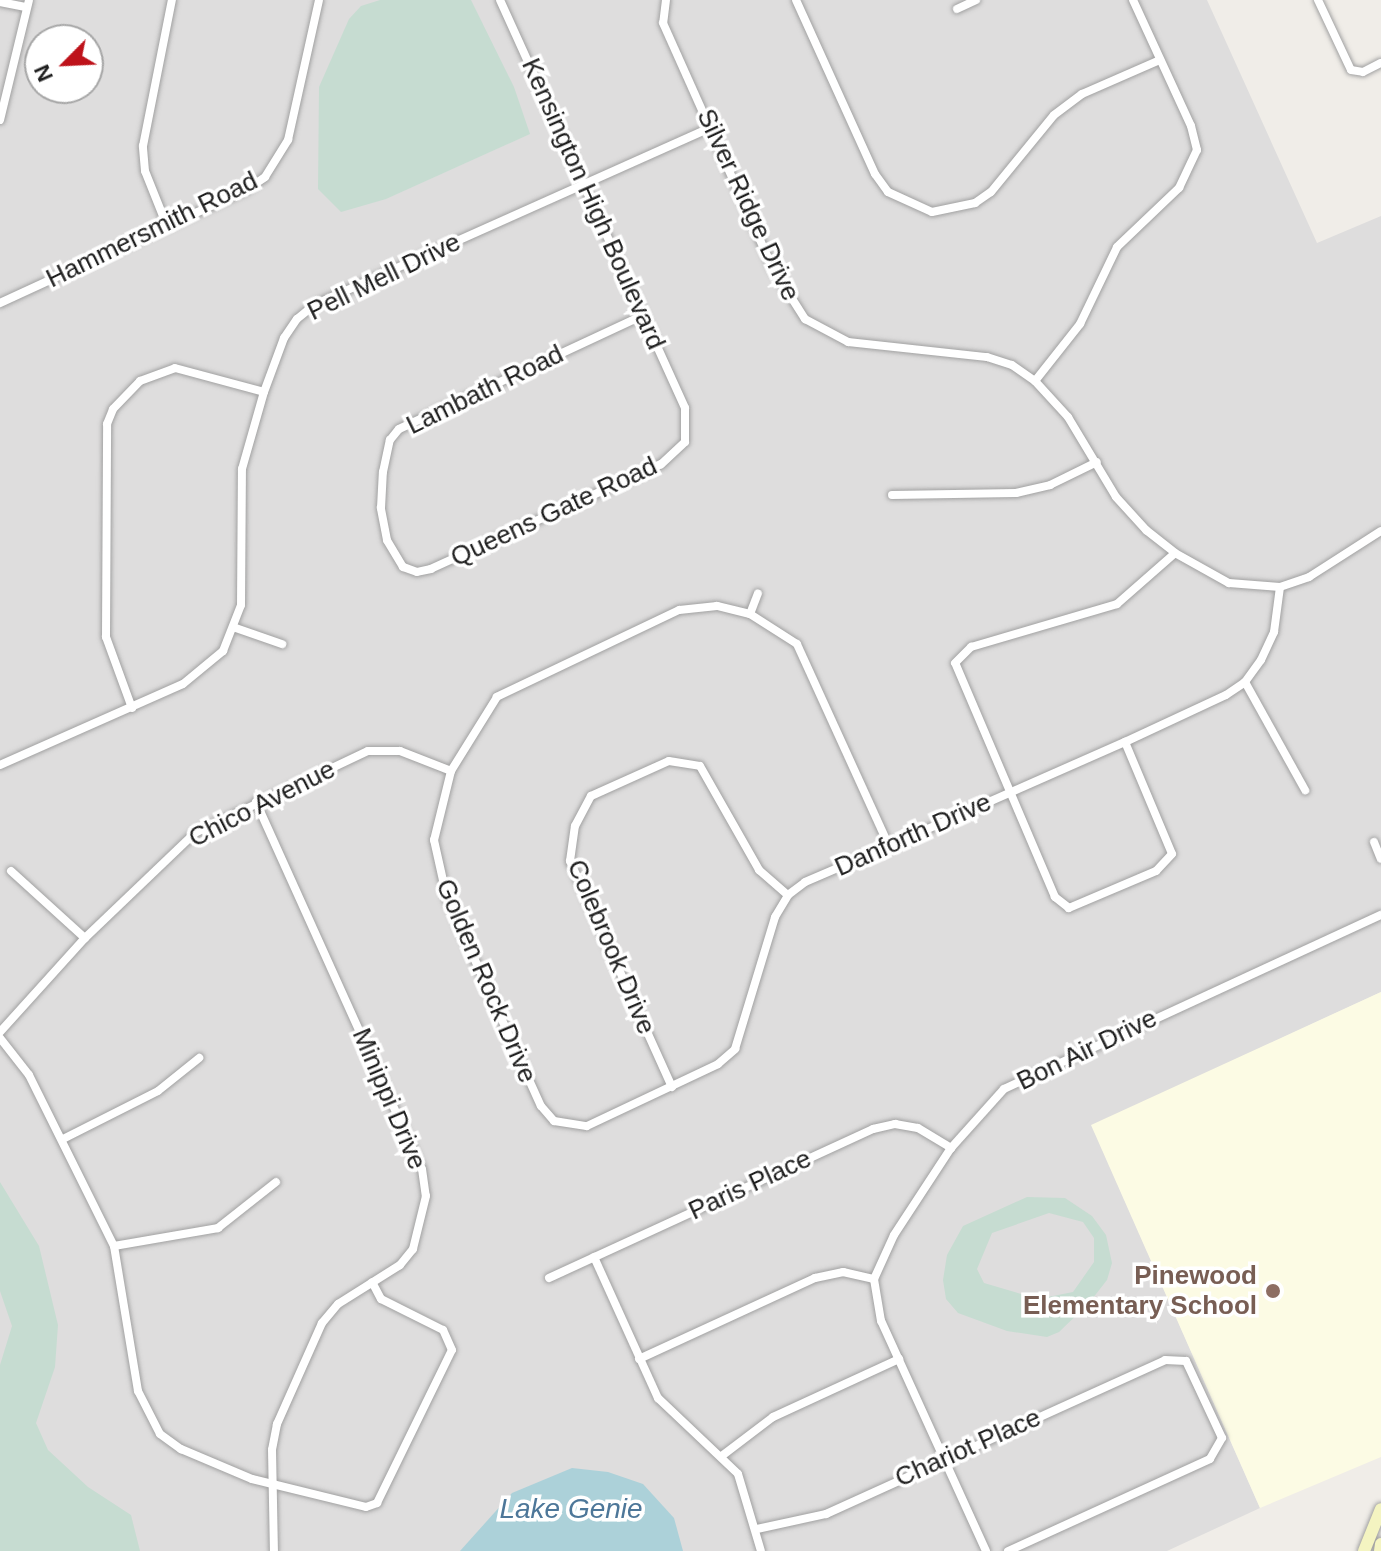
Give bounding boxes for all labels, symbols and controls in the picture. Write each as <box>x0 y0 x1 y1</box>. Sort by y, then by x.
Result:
north arrow <box>24 24 104 104</box>
street label: Kensington High Boulevard <box>515 54 671 354</box>
text: N <box>29 61 58 86</box>
street label: Silver Ridge Drive <box>690 104 806 306</box>
street label: Hammersmith Road <box>41 165 263 295</box>
street label: Pell Mell Drive <box>302 227 466 327</box>
street label: Lambath Road <box>402 339 568 441</box>
street label: Queens Gate Road <box>446 451 662 573</box>
street label: Chico Avenue <box>183 753 341 855</box>
street label: Danforth Drive <box>830 787 996 883</box>
street label: Colebrook Drive <box>560 855 662 1039</box>
street label: Golden Rock Drive <box>429 874 543 1088</box>
street label: Bon Air Drive <box>1011 1002 1163 1098</box>
street label: Minippi Drive <box>345 1024 433 1174</box>
street label: Paris Place <box>684 1143 816 1227</box>
place label: Pinewood Elementary School <box>1023 1260 1257 1322</box>
marker: Pinewood Elementary School <box>1264 1282 1282 1300</box>
street label: Chariot Place <box>890 1402 1046 1494</box>
water label: Lake Genie <box>499 1492 643 1526</box>

